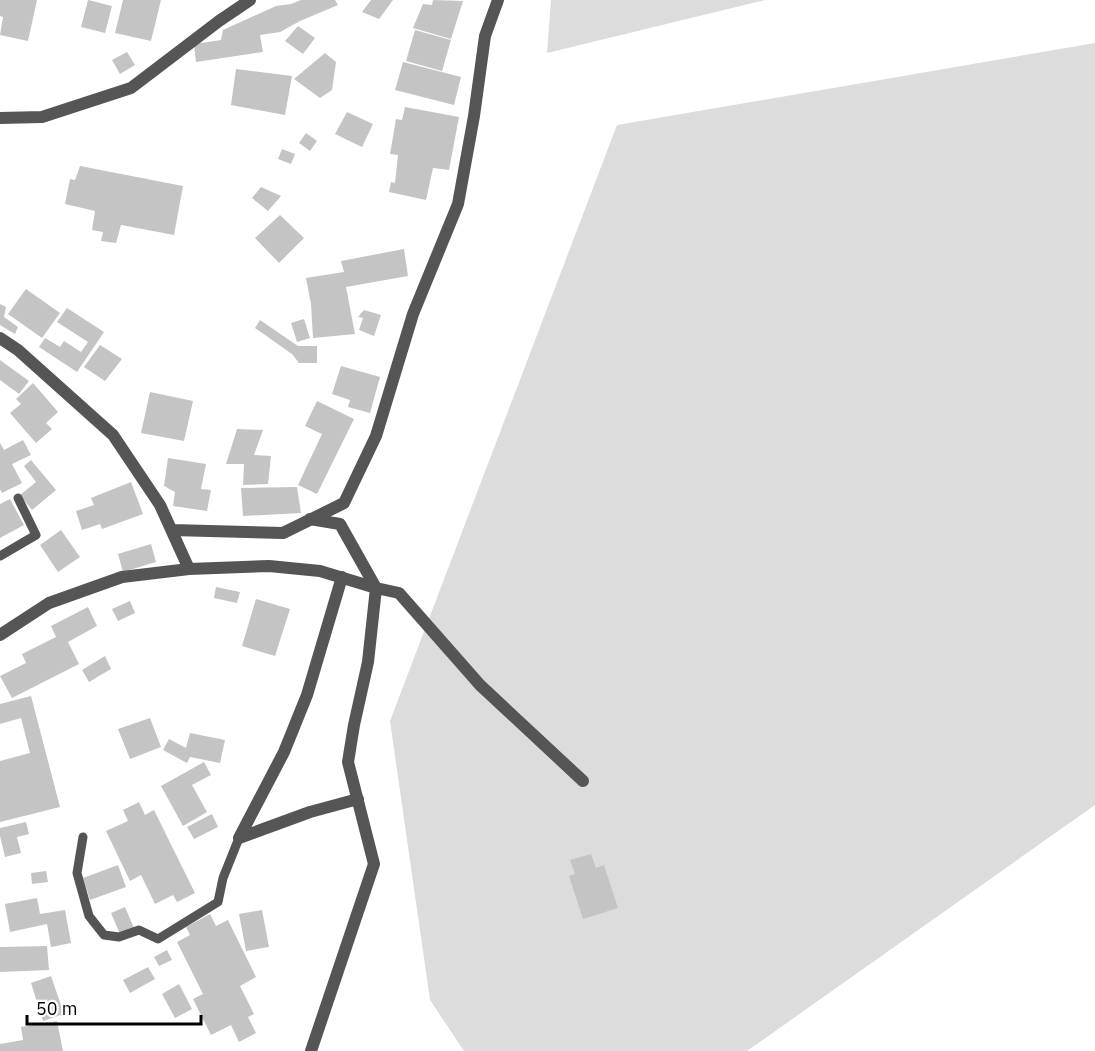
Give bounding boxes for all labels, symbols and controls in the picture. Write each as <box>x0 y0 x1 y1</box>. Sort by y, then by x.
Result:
scale bar <box>27 988 201 1026</box>
text: 50 m <box>36 997 78 1020</box>

